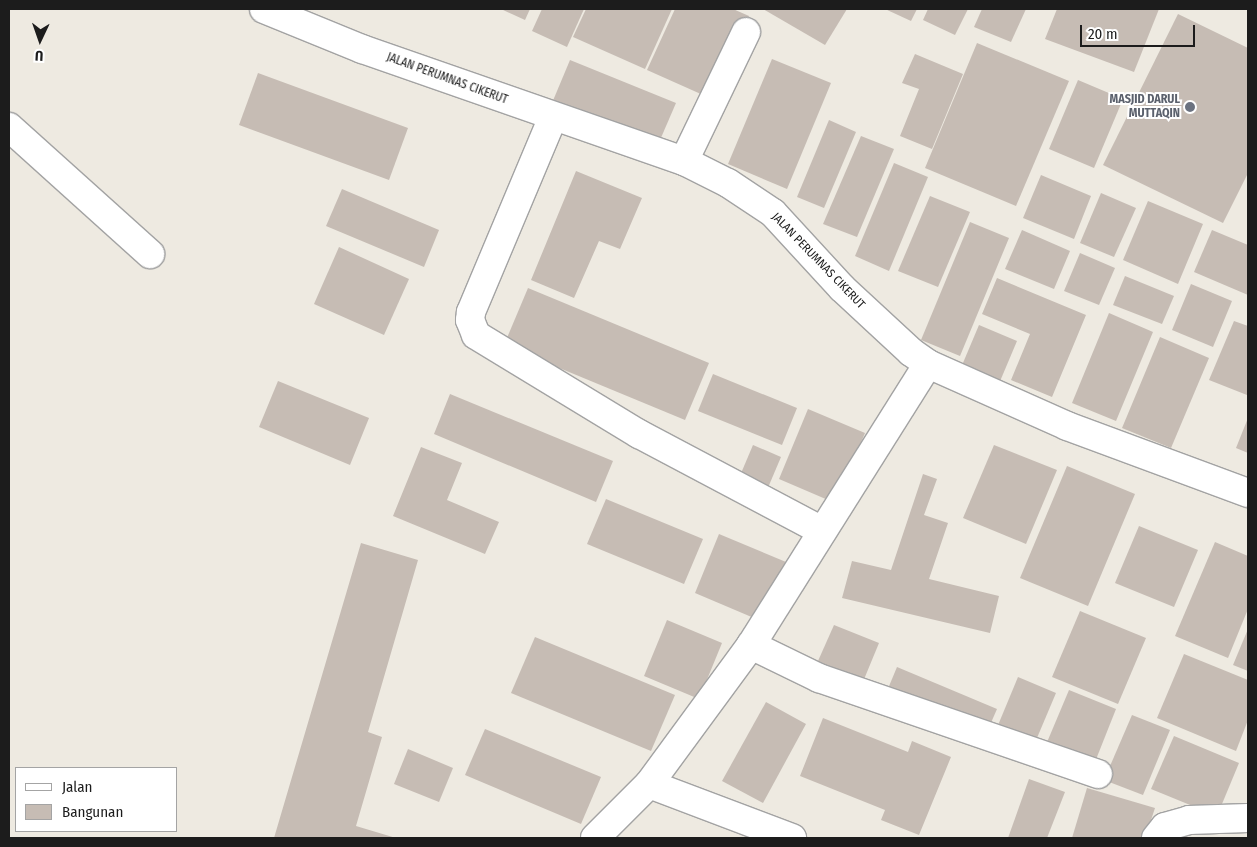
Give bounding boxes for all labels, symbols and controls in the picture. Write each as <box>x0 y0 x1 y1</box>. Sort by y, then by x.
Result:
north arrow <box>15 15 65 65</box>
scale bar <box>1082 15 1197 47</box>
text: 20 m <box>1088 25 1118 43</box>
text: U <box>35 47 44 64</box>
street label: JALAN PERUMNAS CIKERUT <box>384 50 510 108</box>
place label: MASJID DARUL MUTTAQIN <box>1110 93 1180 121</box>
marker: MASJID DARUL MUTTAQIN <box>1184 101 1196 113</box>
street label: JALAN PERUMNAS CIKERUT <box>768 210 868 312</box>
legend <box>15 767 178 832</box>
text: Jalan <box>62 778 92 796</box>
text: Bangunan <box>62 803 123 821</box>

